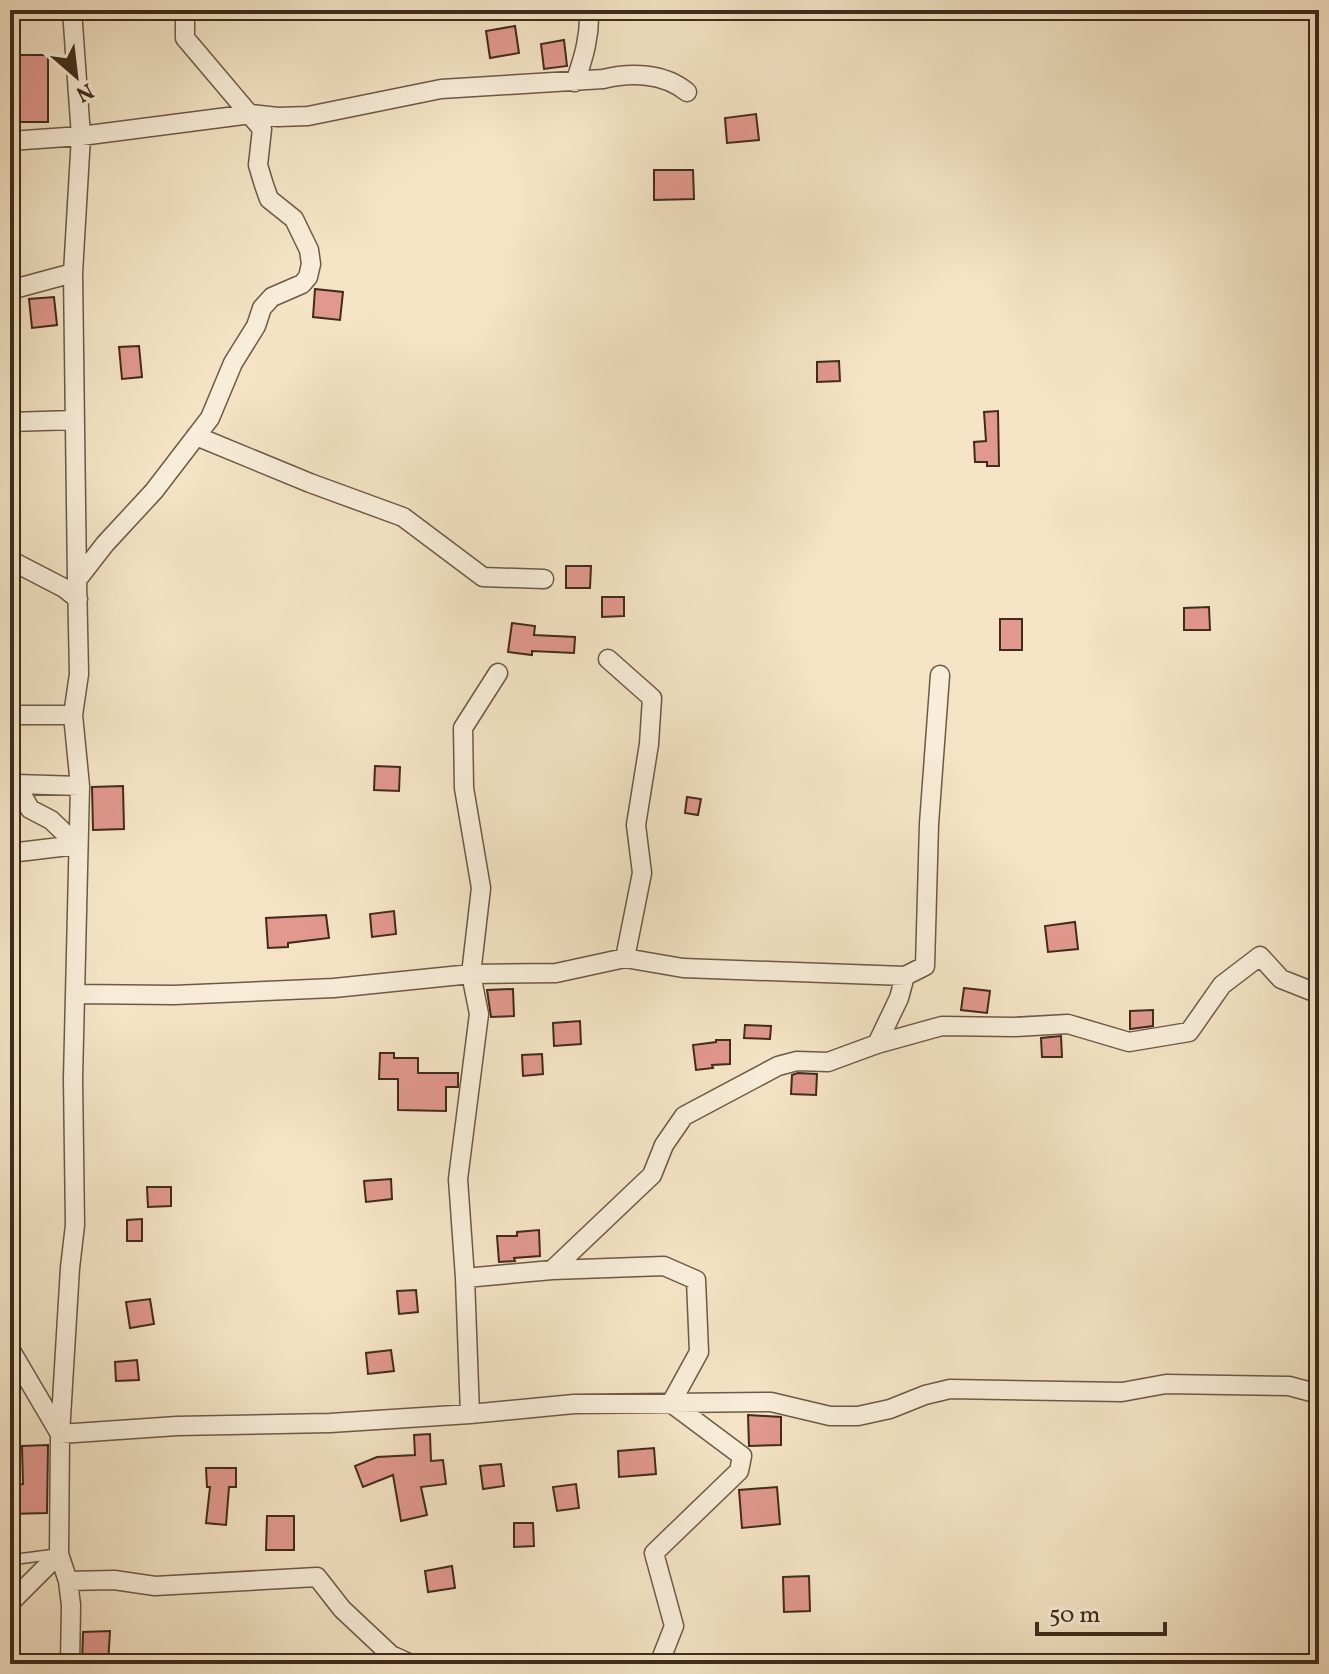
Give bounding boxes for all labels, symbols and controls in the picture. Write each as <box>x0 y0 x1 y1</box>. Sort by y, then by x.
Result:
north arrow <box>36 36 116 116</box>
text: N <box>70 74 99 109</box>
scale bar <box>1037 1586 1165 1636</box>
text: 50 m <box>1049 1599 1101 1633</box>

